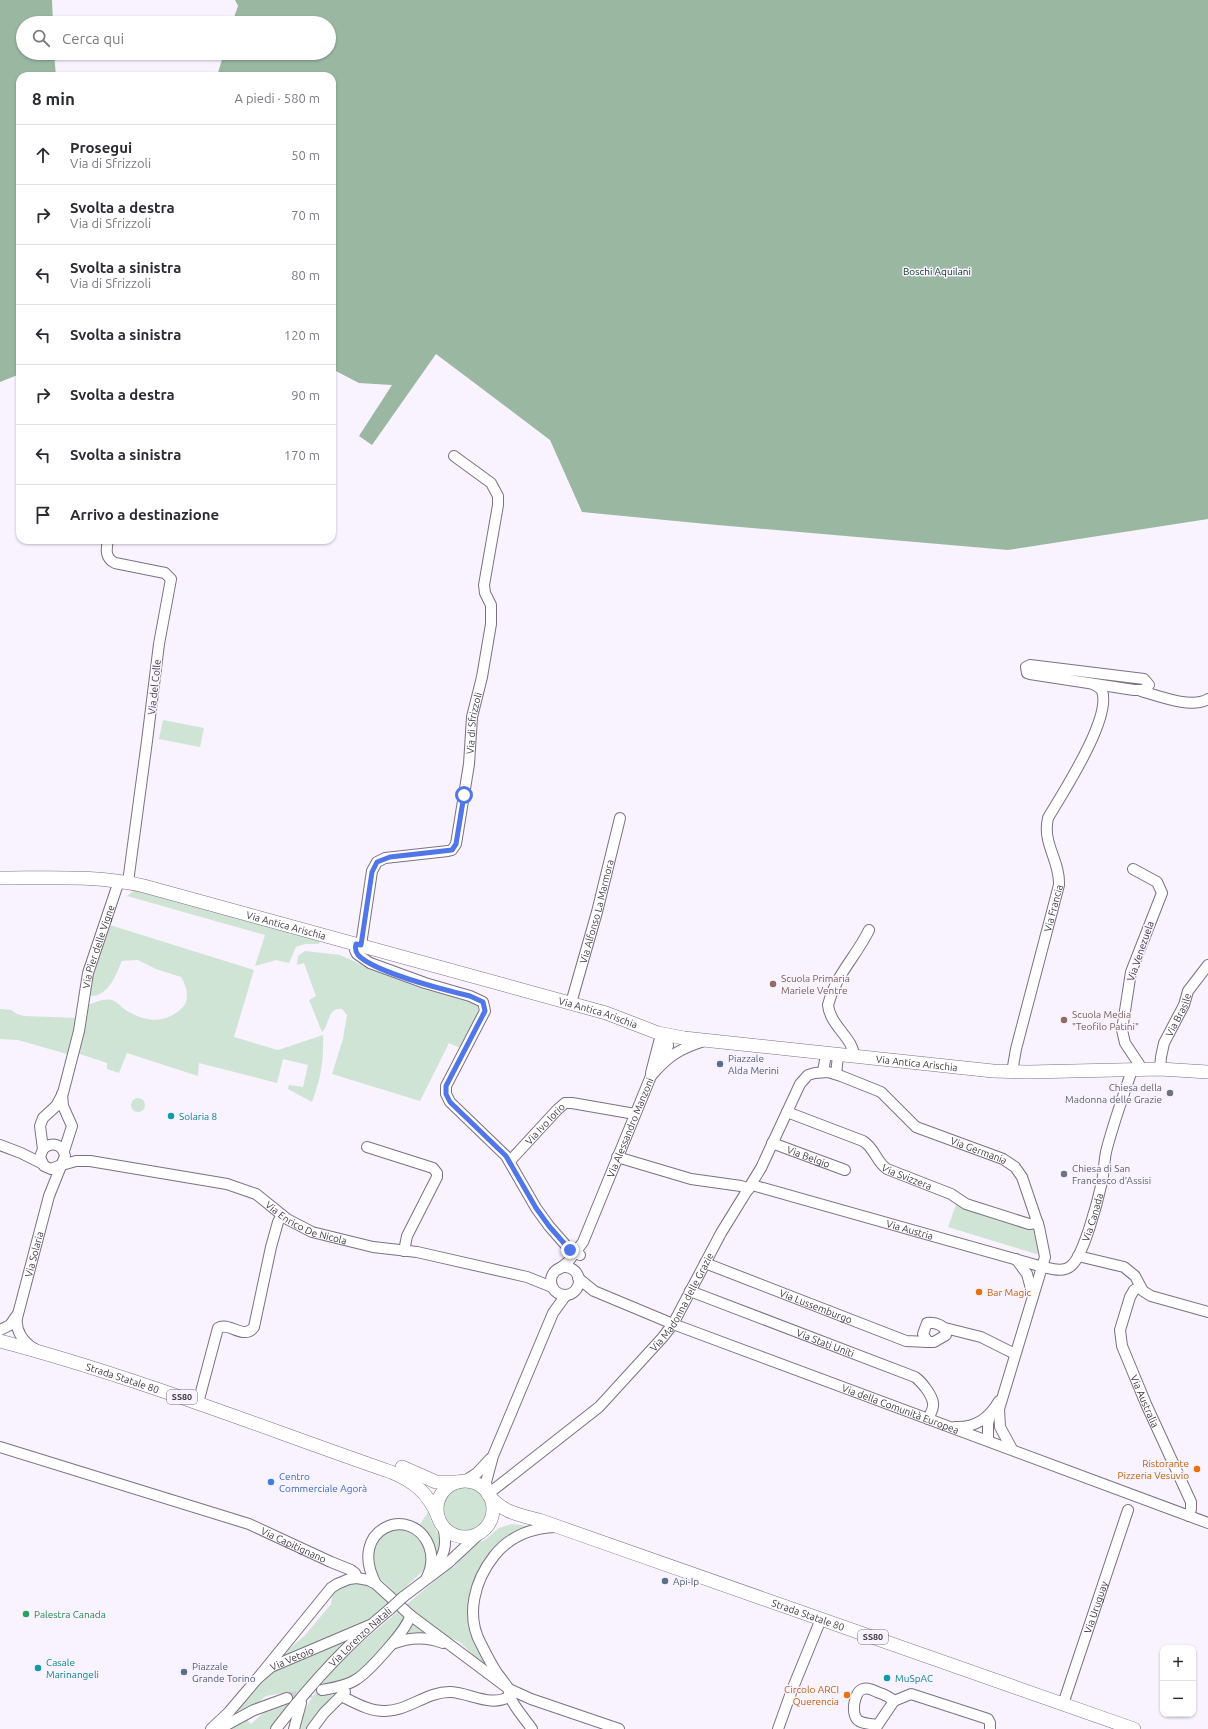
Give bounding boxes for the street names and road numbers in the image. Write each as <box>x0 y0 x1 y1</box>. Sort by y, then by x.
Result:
street label: Via del Colle <box>146 659 163 715</box>
street label: Via di Sfrizzoli <box>465 691 484 754</box>
street label: Via Alfonso La Marmora <box>578 858 616 965</box>
street label: Via Francia <box>1042 883 1065 933</box>
street label: Via Pier delle Vigne <box>81 903 117 989</box>
street label: Via Antica Arischia <box>245 909 327 942</box>
street label: Via Venezuela <box>1125 920 1156 983</box>
street label: Via Brasile <box>1163 992 1193 1038</box>
street label: Via Antica Arischia <box>557 995 639 1031</box>
street label: Via Antica Arischia <box>875 1054 958 1073</box>
street label: Via Alessandro Manzoni <box>605 1076 656 1179</box>
street label: Via Ivo Iorio <box>523 1101 567 1147</box>
street label: Via Germania <box>949 1135 1009 1166</box>
street label: Via Belgio <box>785 1144 832 1170</box>
street label: Via Svizzera <box>879 1162 933 1192</box>
street label: Via Canada <box>1080 1192 1105 1243</box>
street label: Via Enrico De Nicola <box>263 1199 348 1246</box>
street label: Via Austria <box>885 1218 935 1242</box>
street label: Via Solaria <box>23 1230 45 1278</box>
street label: Via Madonna delle Grazie <box>648 1251 716 1354</box>
street label: Via Lussemburgo <box>778 1287 854 1326</box>
street label: Via Stati Uniti <box>795 1327 856 1359</box>
street label: Strada Statale 80 <box>84 1361 161 1396</box>
street label: Via Australia <box>1129 1373 1161 1429</box>
street label: Via della Comunità Europea <box>840 1382 960 1436</box>
road number: SS80 <box>167 1390 197 1404</box>
street label: Via Capitignano <box>259 1525 328 1565</box>
street label: Via Uruguay <box>1082 1580 1110 1635</box>
street label: Strada Statale 80 <box>770 1597 846 1633</box>
street label: Via Lorenzo Natali <box>327 1605 394 1669</box>
road number: SS80 <box>858 1630 888 1644</box>
street label: Via Vetoio <box>269 1645 315 1673</box>

